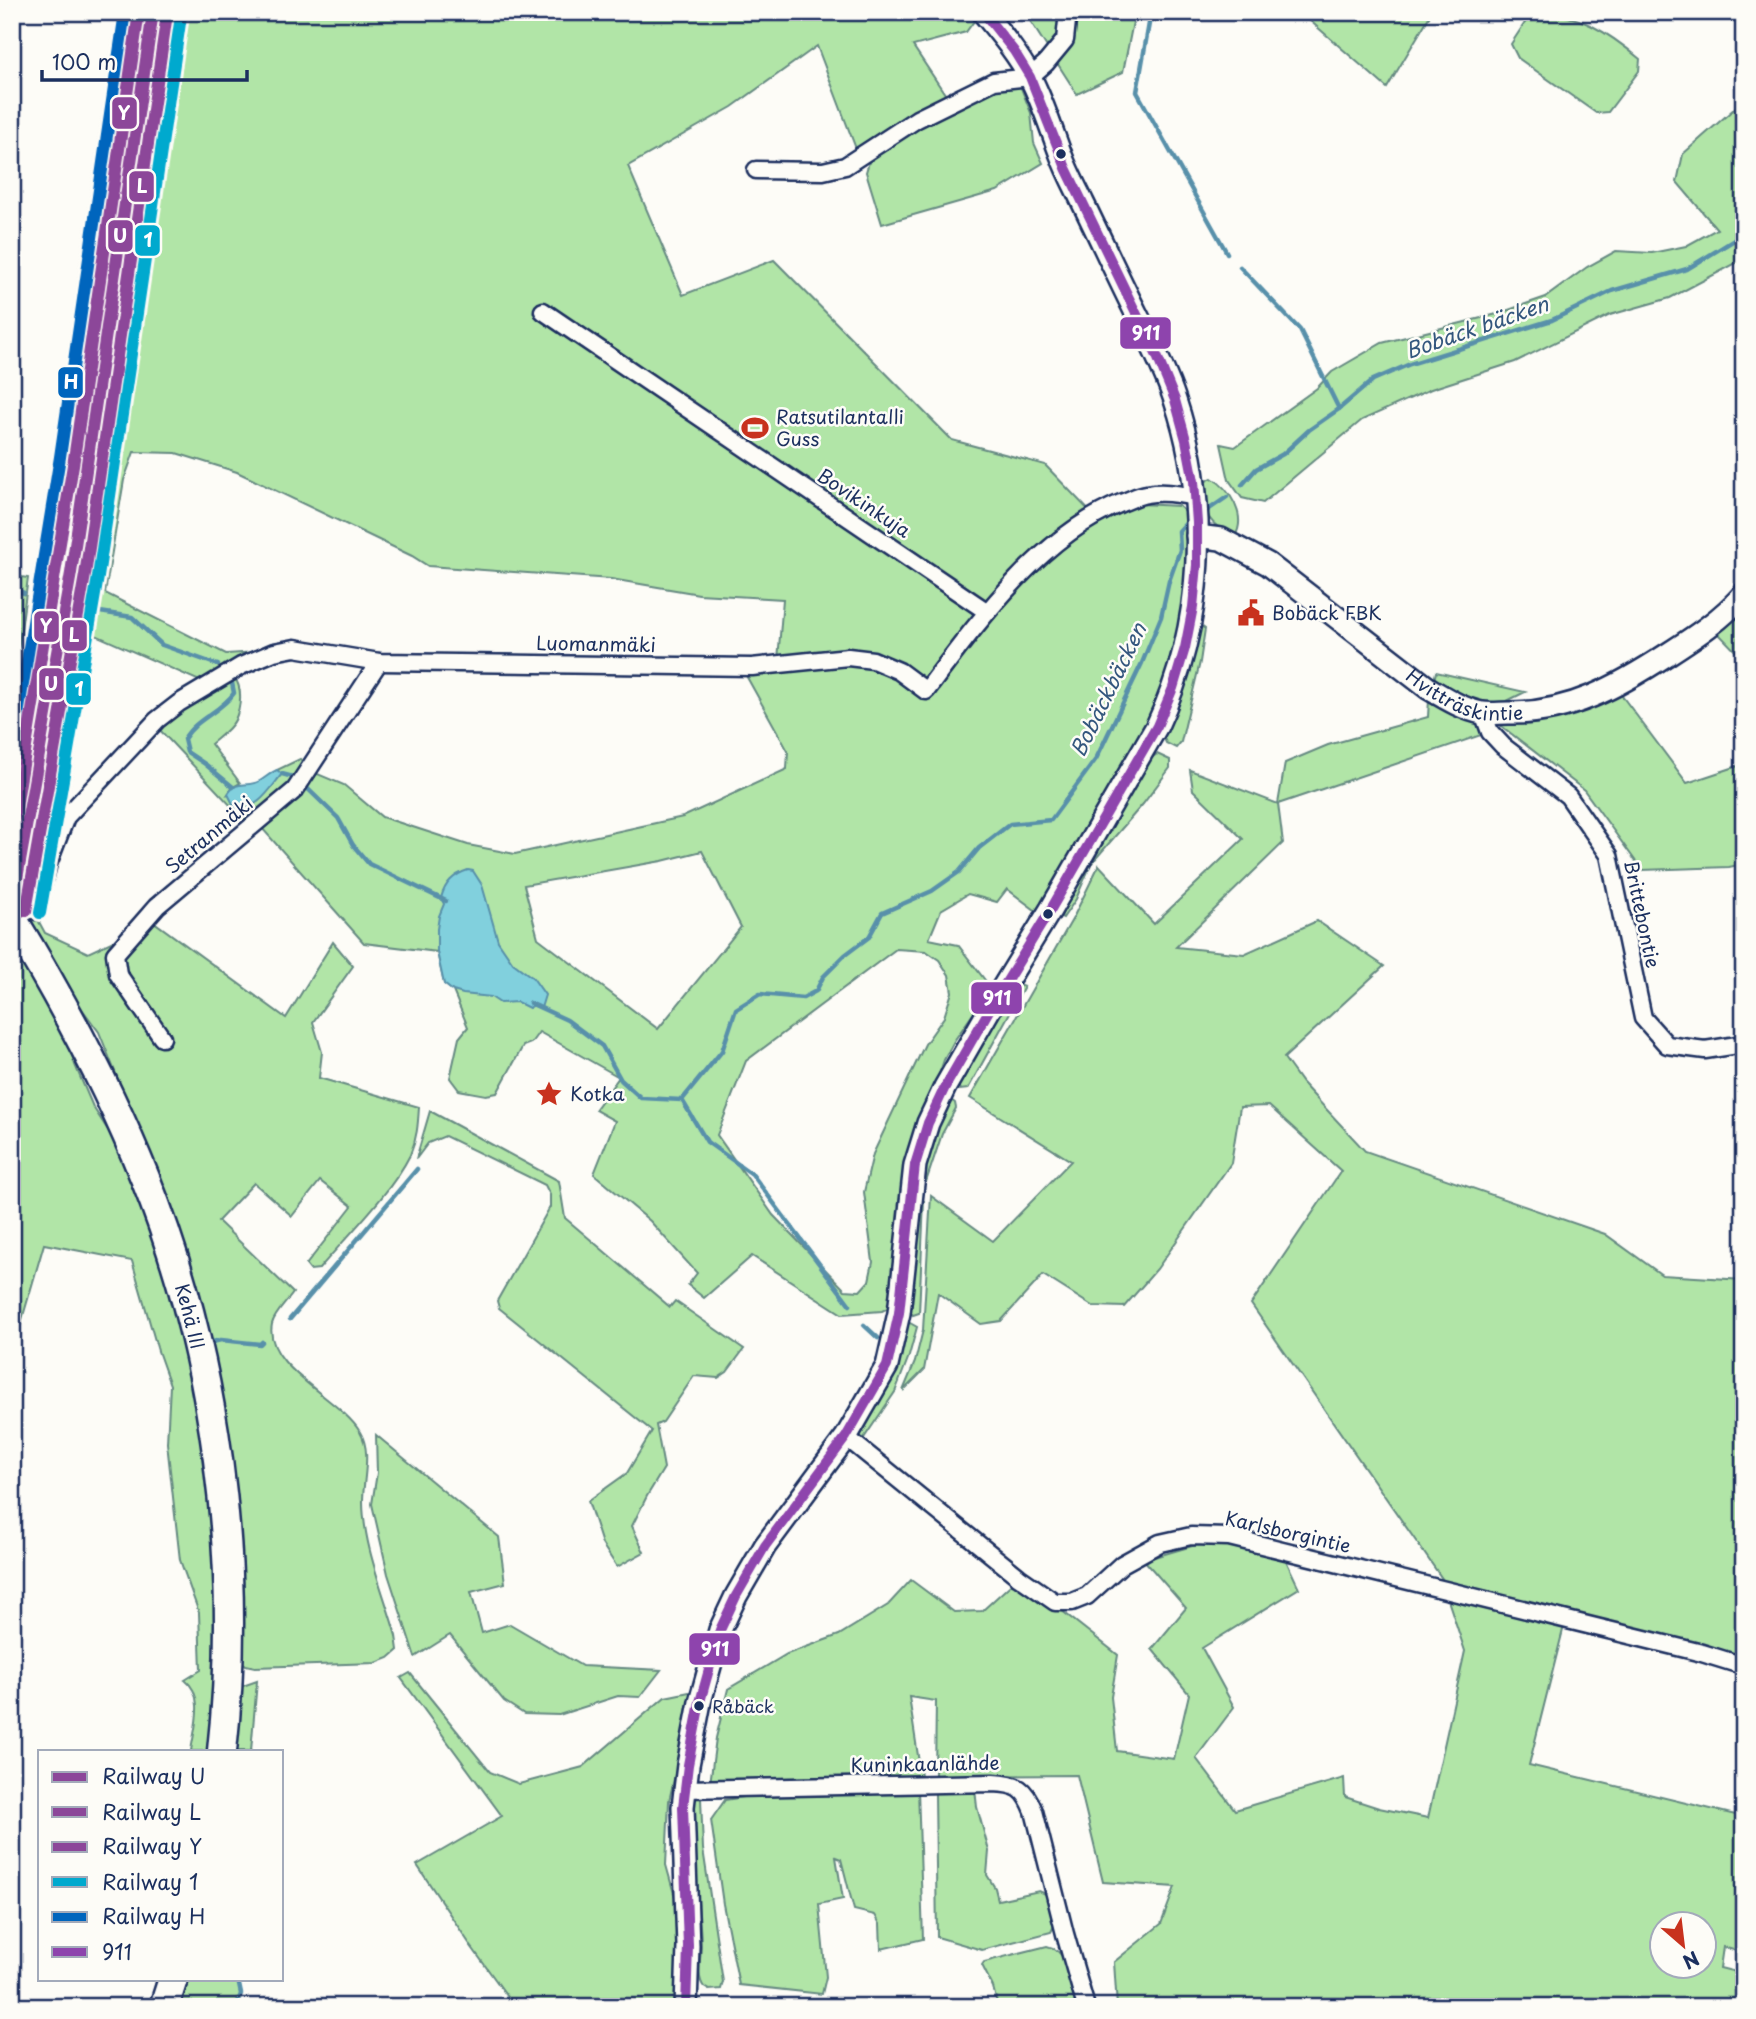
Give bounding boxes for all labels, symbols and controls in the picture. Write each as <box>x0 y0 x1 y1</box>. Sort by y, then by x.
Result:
scale bar <box>42 38 247 82</box>
text: 100 m <box>52 45 116 77</box>
line badge: Y <box>111 96 138 130</box>
text: Y <box>118 98 131 126</box>
unlabelled marker <box>1054 147 1068 161</box>
line badge: L <box>128 170 155 203</box>
text: L <box>136 171 148 199</box>
line badge: U <box>107 219 134 253</box>
text: U <box>113 221 127 249</box>
line badge: 1 <box>134 224 161 257</box>
text: 1 <box>143 225 153 253</box>
water label: Bobäck bäcken <box>1400 286 1553 366</box>
line badge: 911 <box>1119 316 1172 350</box>
text: 911 <box>1132 318 1160 346</box>
line badge: H <box>57 366 84 399</box>
text: H <box>64 367 78 395</box>
place label: Ratsutilantalli Guss <box>776 402 904 452</box>
sports icon: Ratsutilantalli Guss <box>740 413 770 443</box>
street label: Bovikinkuja <box>812 461 917 544</box>
public building icon: Bobäck FBK <box>1236 598 1266 628</box>
place label: Bobäck FBK <box>1272 598 1382 626</box>
line badge: Y <box>33 610 60 643</box>
text: Y <box>40 611 53 639</box>
water label: Bobäckbäcken <box>1061 616 1154 761</box>
line badge: L <box>61 619 88 652</box>
text: L <box>68 620 80 648</box>
street label: Luomanmäki <box>536 628 656 658</box>
street label: Hvitträskintie <box>1401 661 1524 727</box>
line badge: U <box>38 667 65 701</box>
text: U <box>44 669 58 697</box>
line badge: 1 <box>65 672 92 706</box>
text: 1 <box>74 674 84 702</box>
street label: Setranmäki <box>158 789 259 880</box>
street label: Brittebontie <box>1618 857 1668 970</box>
unlabelled marker <box>1041 907 1055 921</box>
line badge: 911 <box>970 981 1023 1015</box>
text: 911 <box>983 983 1011 1011</box>
place icon: Kotka <box>534 1079 564 1109</box>
place label: Kotka <box>570 1079 625 1107</box>
street label: Kehä III <box>169 1280 213 1352</box>
street label: Karlsborgintie <box>1223 1503 1354 1559</box>
line badge: 911 <box>688 1632 741 1666</box>
text: 911 <box>701 1634 729 1662</box>
place label: Råbäck <box>712 1693 774 1719</box>
marker: Råbäck <box>692 1699 706 1713</box>
street label: Kuninkaanlähde <box>850 1748 1000 1778</box>
legend <box>38 1750 284 1980</box>
text: Railway U <box>102 1759 205 1791</box>
text: Railway L <box>102 1795 201 1827</box>
text: Railway Y <box>102 1829 202 1861</box>
text: Railway 1 <box>102 1865 198 1897</box>
text: Railway H <box>102 1899 205 1931</box>
north arrow <box>1648 1910 1718 1980</box>
text: 911 <box>102 1935 132 1967</box>
text: N <box>1678 1945 1705 1977</box>

